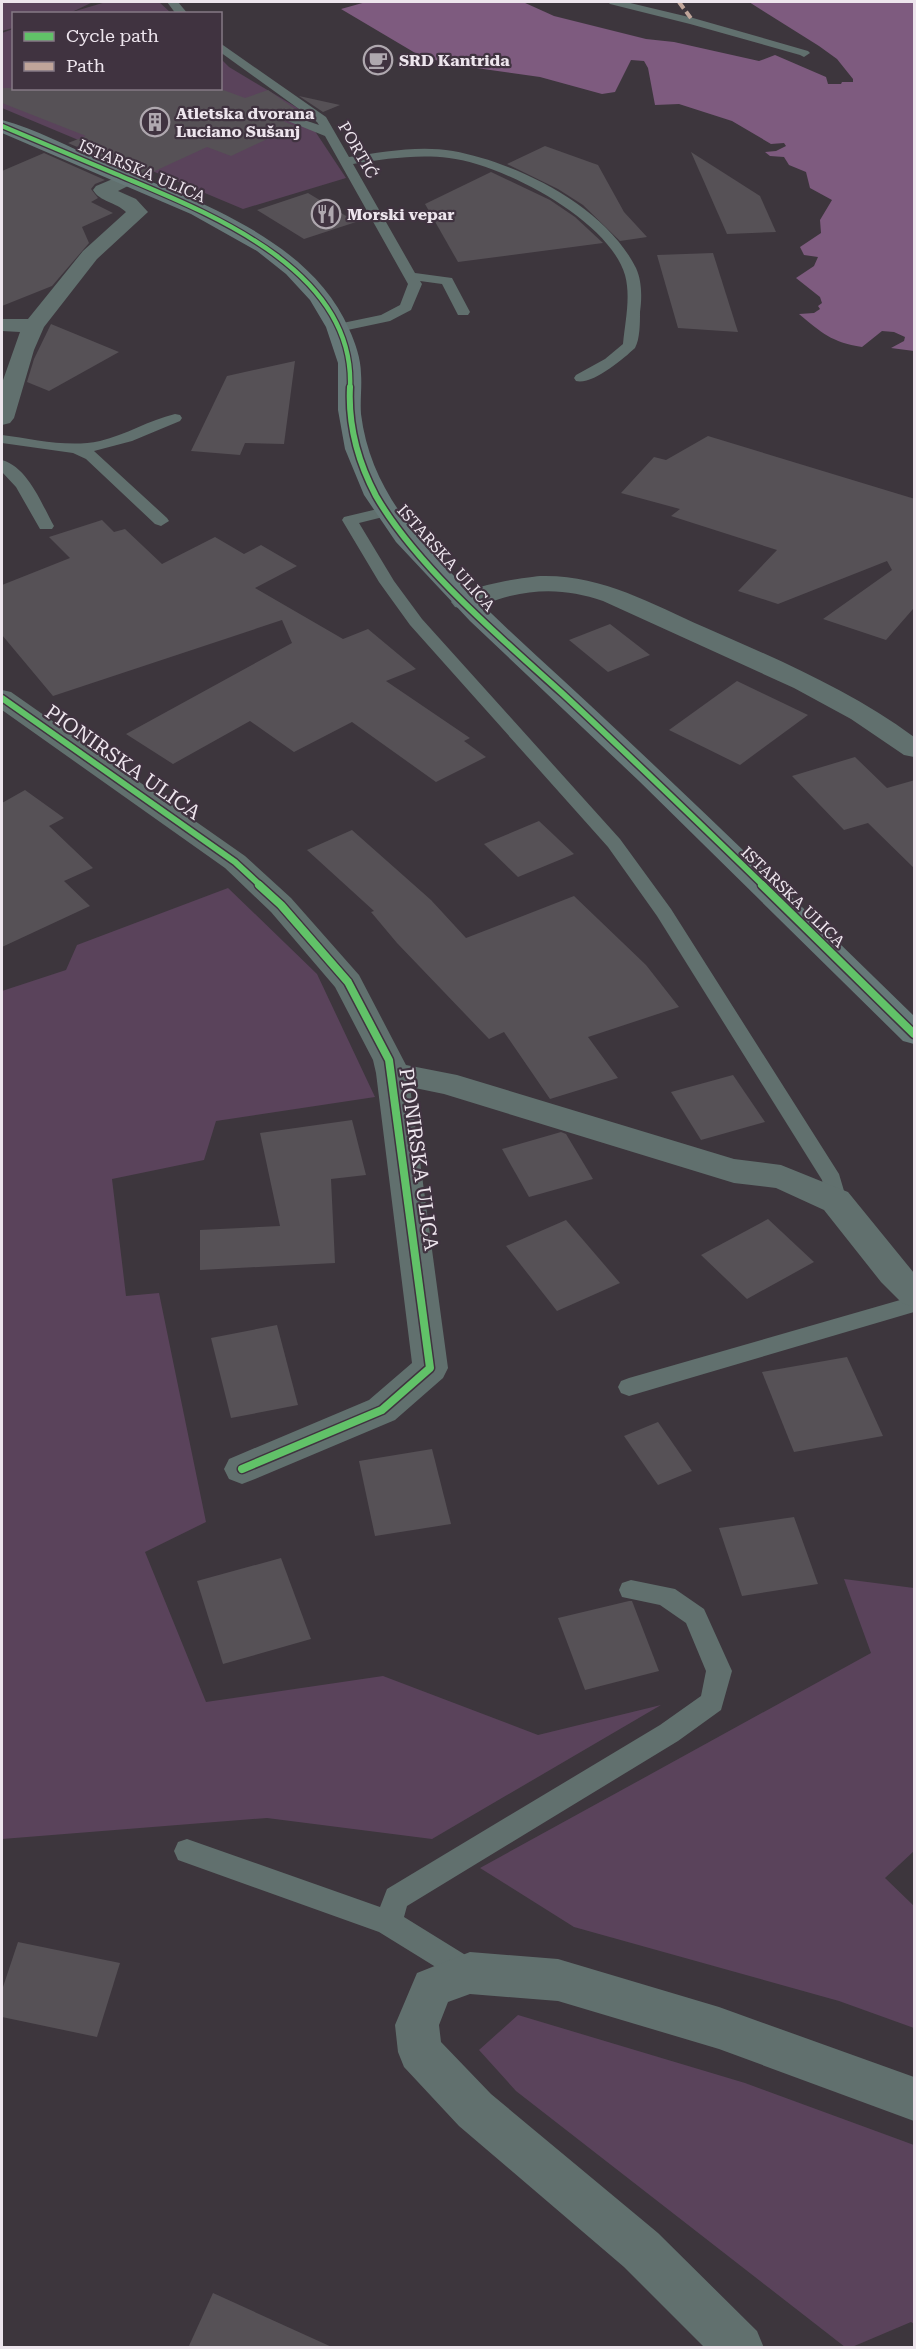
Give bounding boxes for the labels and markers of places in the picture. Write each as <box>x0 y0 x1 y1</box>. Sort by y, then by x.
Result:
cafe icon: SRD Kantrida <box>362 44 394 76</box>
place label: SRD Kantrida <box>399 51 510 70</box>
place label: Atletska dvorana Luciano Sušanj <box>176 104 315 141</box>
building icon: Atletska dvorana Luciano Sušanj <box>139 106 171 138</box>
restaurant icon: Morski vepar <box>310 198 342 230</box>
place label: Morski vepar <box>347 205 454 224</box>

